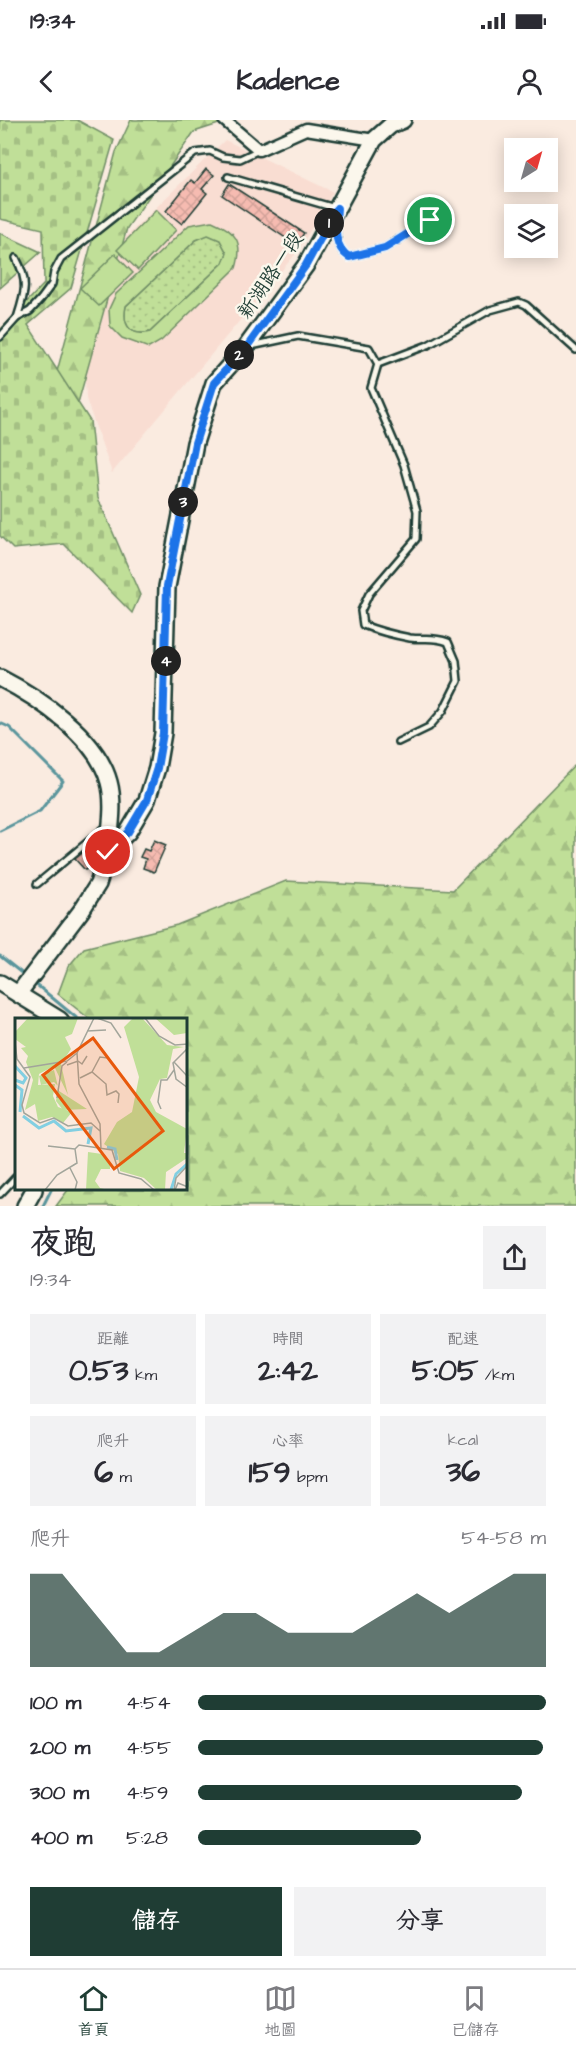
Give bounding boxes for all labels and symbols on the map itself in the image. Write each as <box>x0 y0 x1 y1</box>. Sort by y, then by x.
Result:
north arrow <box>504 138 558 192</box>
pin <box>404 194 455 245</box>
pin: 1 <box>314 208 344 238</box>
street label: 新湖路一段 <box>231 226 310 325</box>
pin: 2 <box>224 340 254 370</box>
pin: 3 <box>168 487 198 517</box>
pin: 4 <box>151 646 181 676</box>
pin <box>82 826 133 877</box>
inset map <box>15 1018 188 1191</box>

